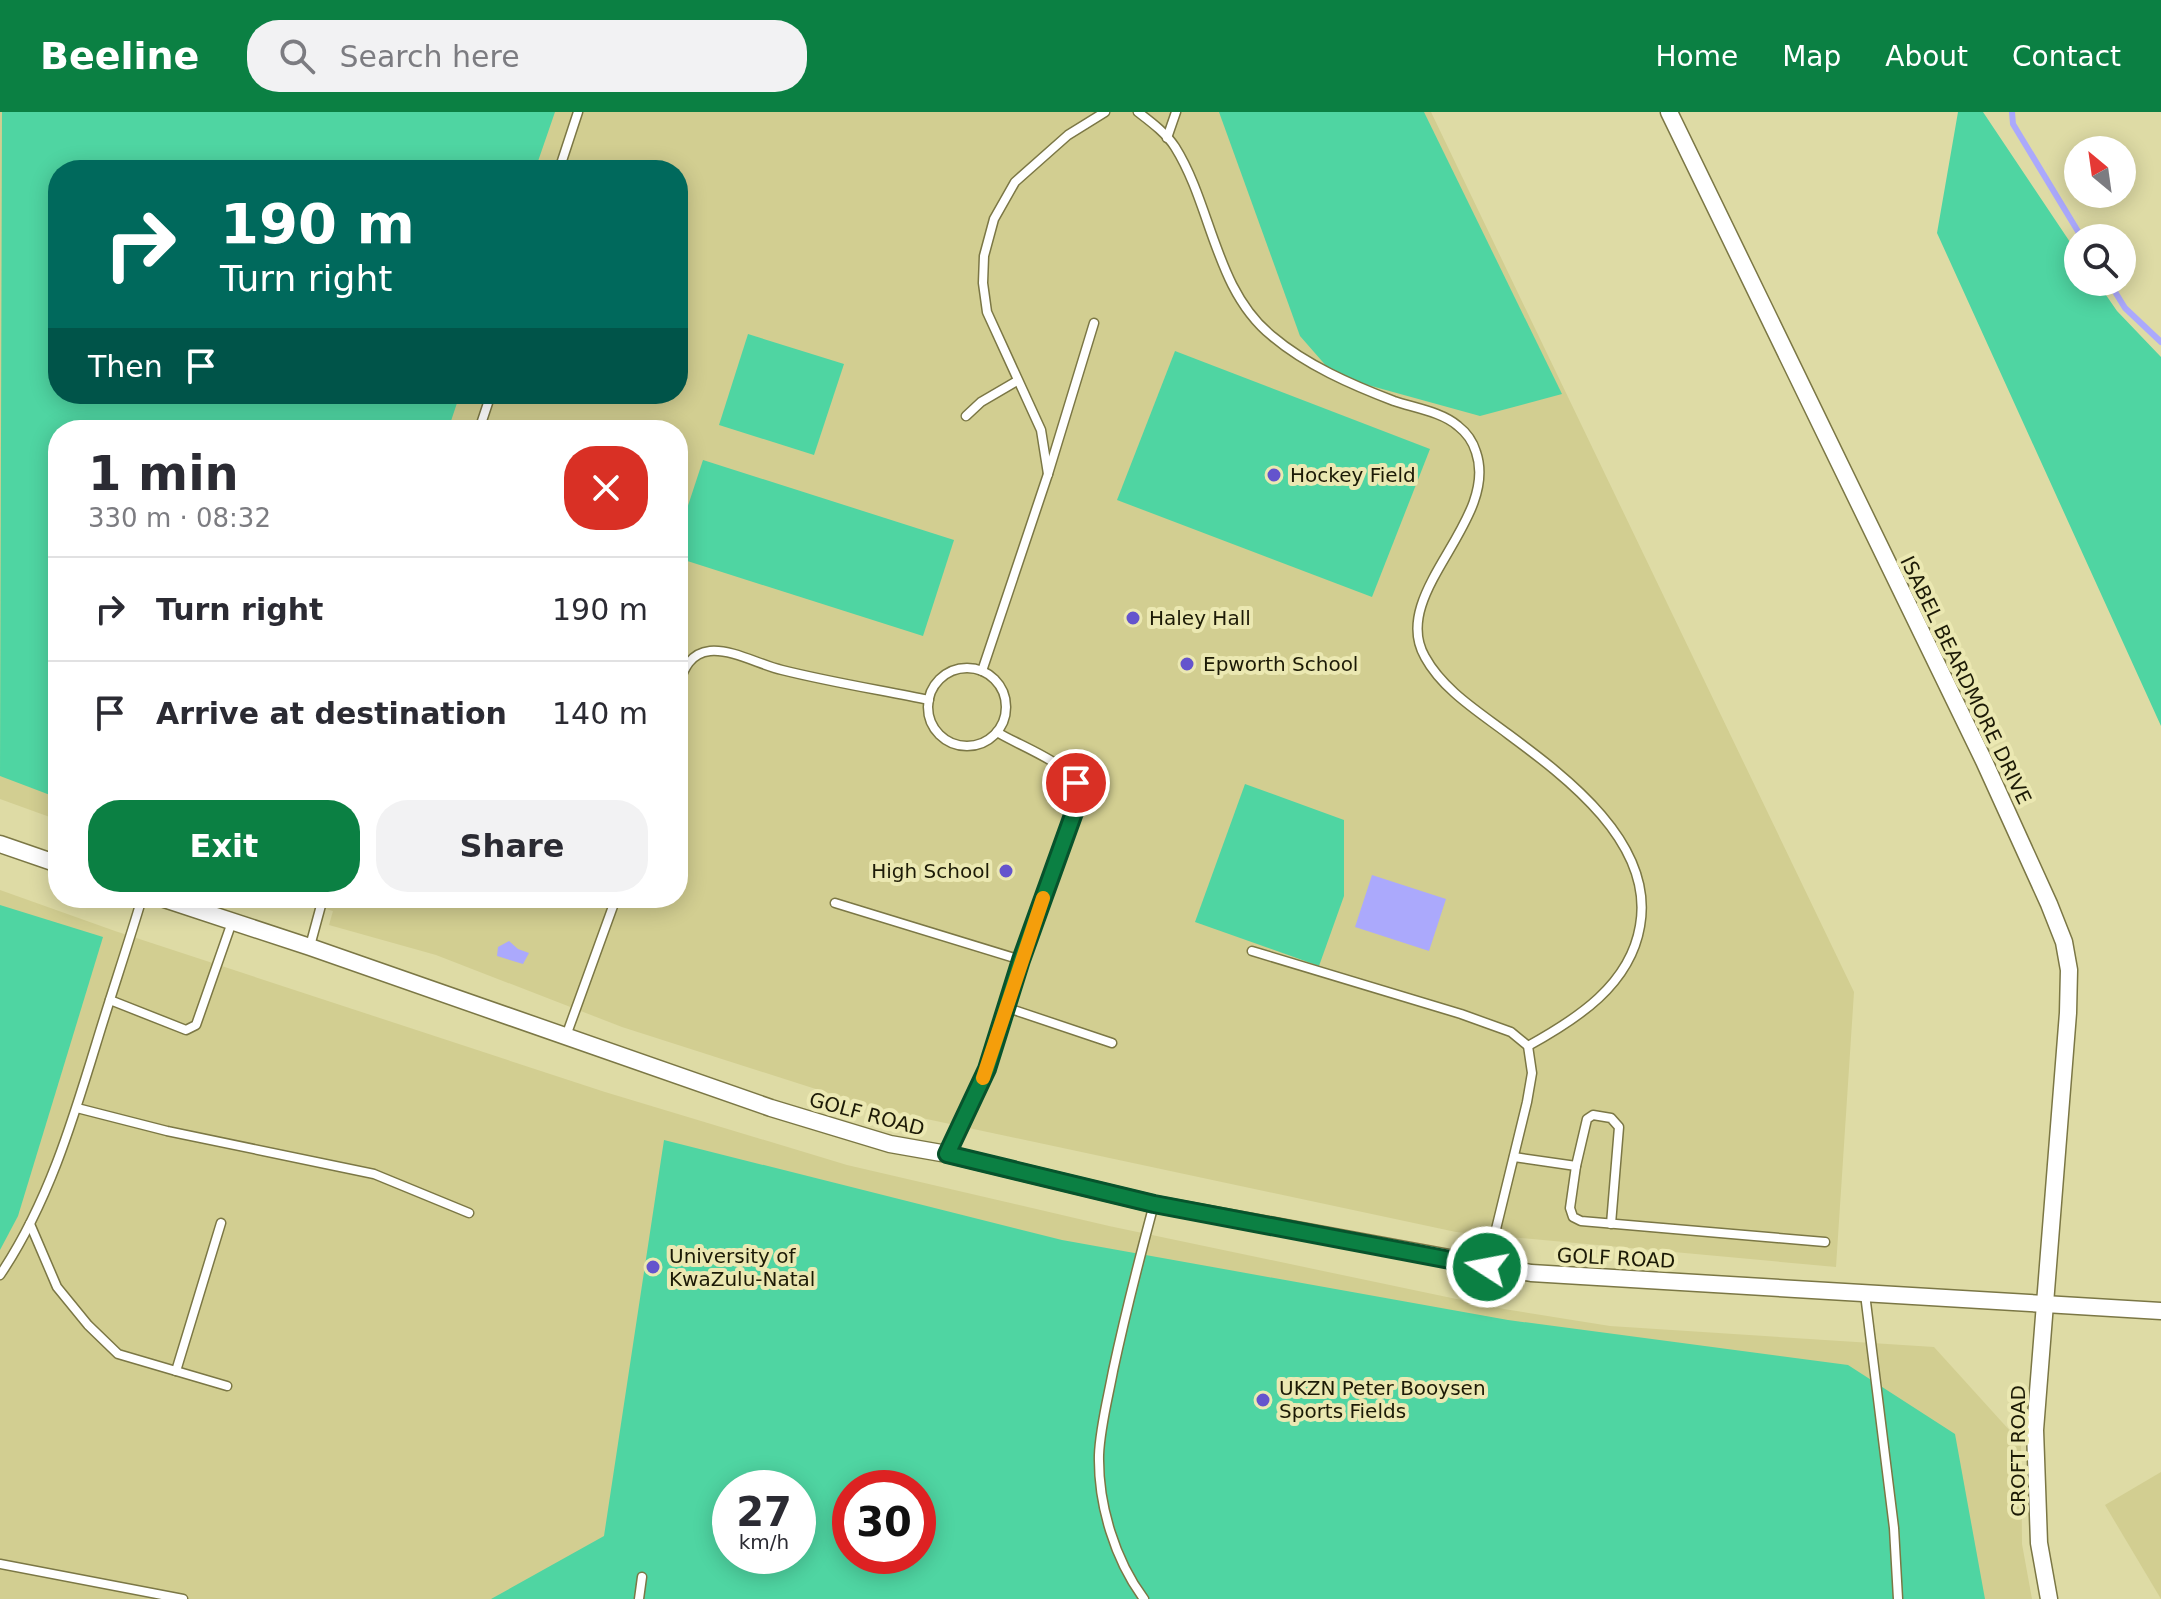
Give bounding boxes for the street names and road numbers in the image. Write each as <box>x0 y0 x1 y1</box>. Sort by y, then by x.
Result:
street label: ISABEL BEARDMORE DRIVE <box>1895 552 2037 808</box>
street label: GOLF ROAD <box>807 1087 927 1141</box>
street label: GOLF ROAD <box>1556 1243 1676 1273</box>
street label: CROFT ROAD <box>2006 1385 2030 1517</box>

